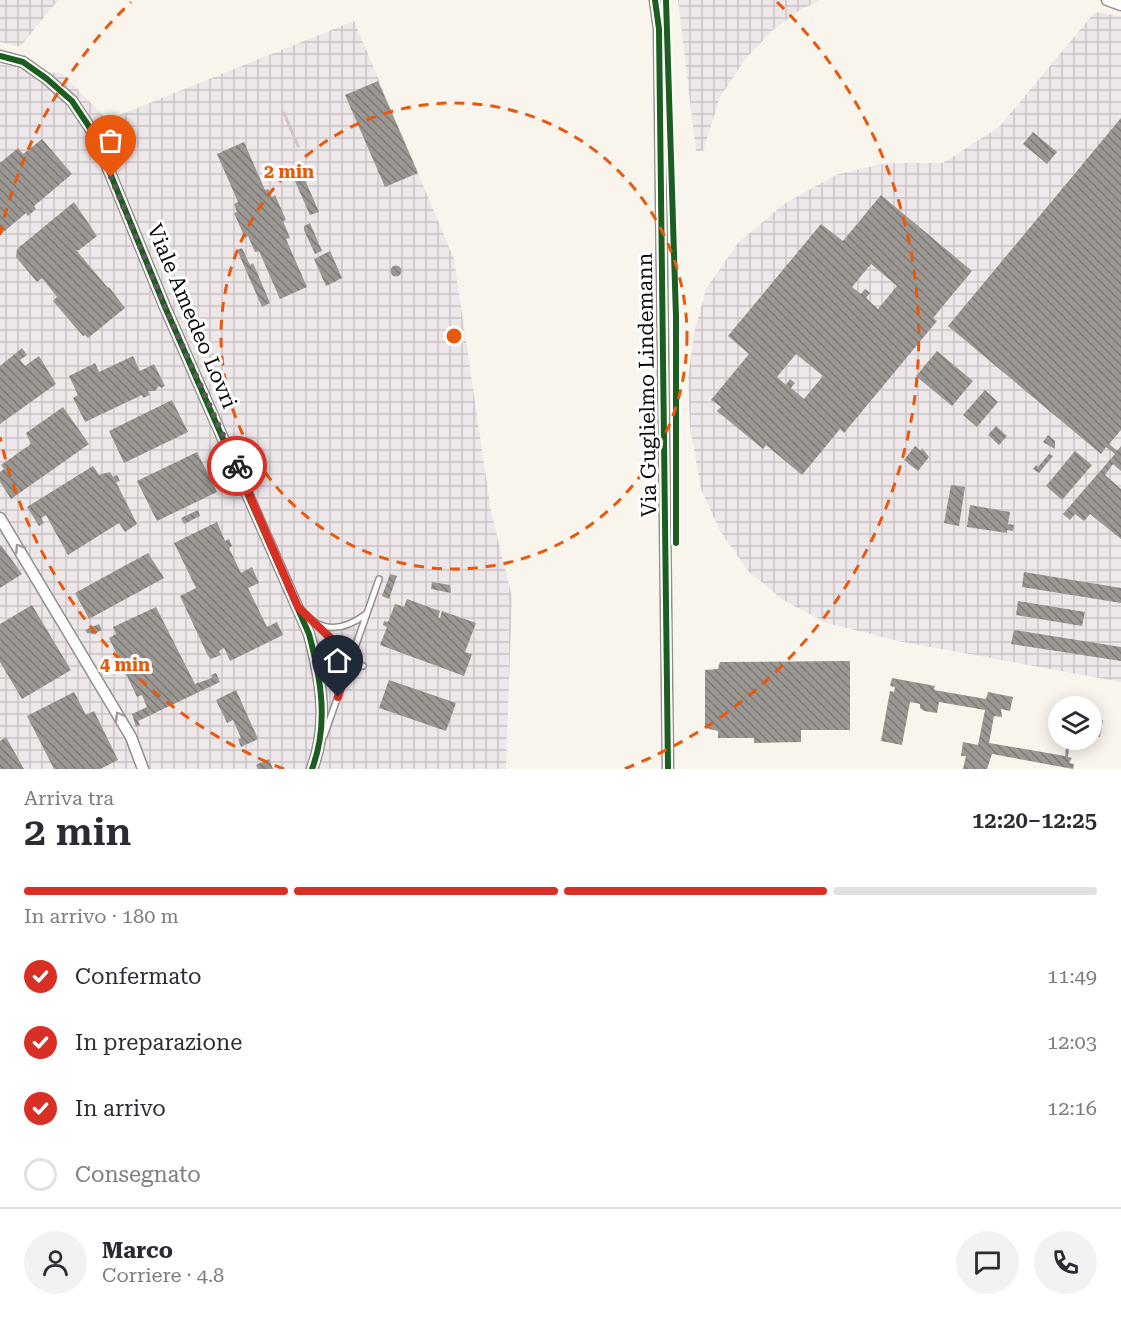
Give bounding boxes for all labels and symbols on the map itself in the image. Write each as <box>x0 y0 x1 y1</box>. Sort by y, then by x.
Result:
pin <box>85 115 136 177</box>
text: 2 min <box>264 161 314 182</box>
street label: Viale Amedeo Lovri <box>142 220 242 412</box>
street label: Via Guglielmo Lindemann <box>633 252 661 517</box>
centre of rings <box>444 326 464 346</box>
courier <box>207 436 267 496</box>
one-way arrow <box>15 544 26 555</box>
pin <box>312 635 363 697</box>
text: 4 min <box>100 654 150 675</box>
one-way arrow <box>114 712 126 722</box>

